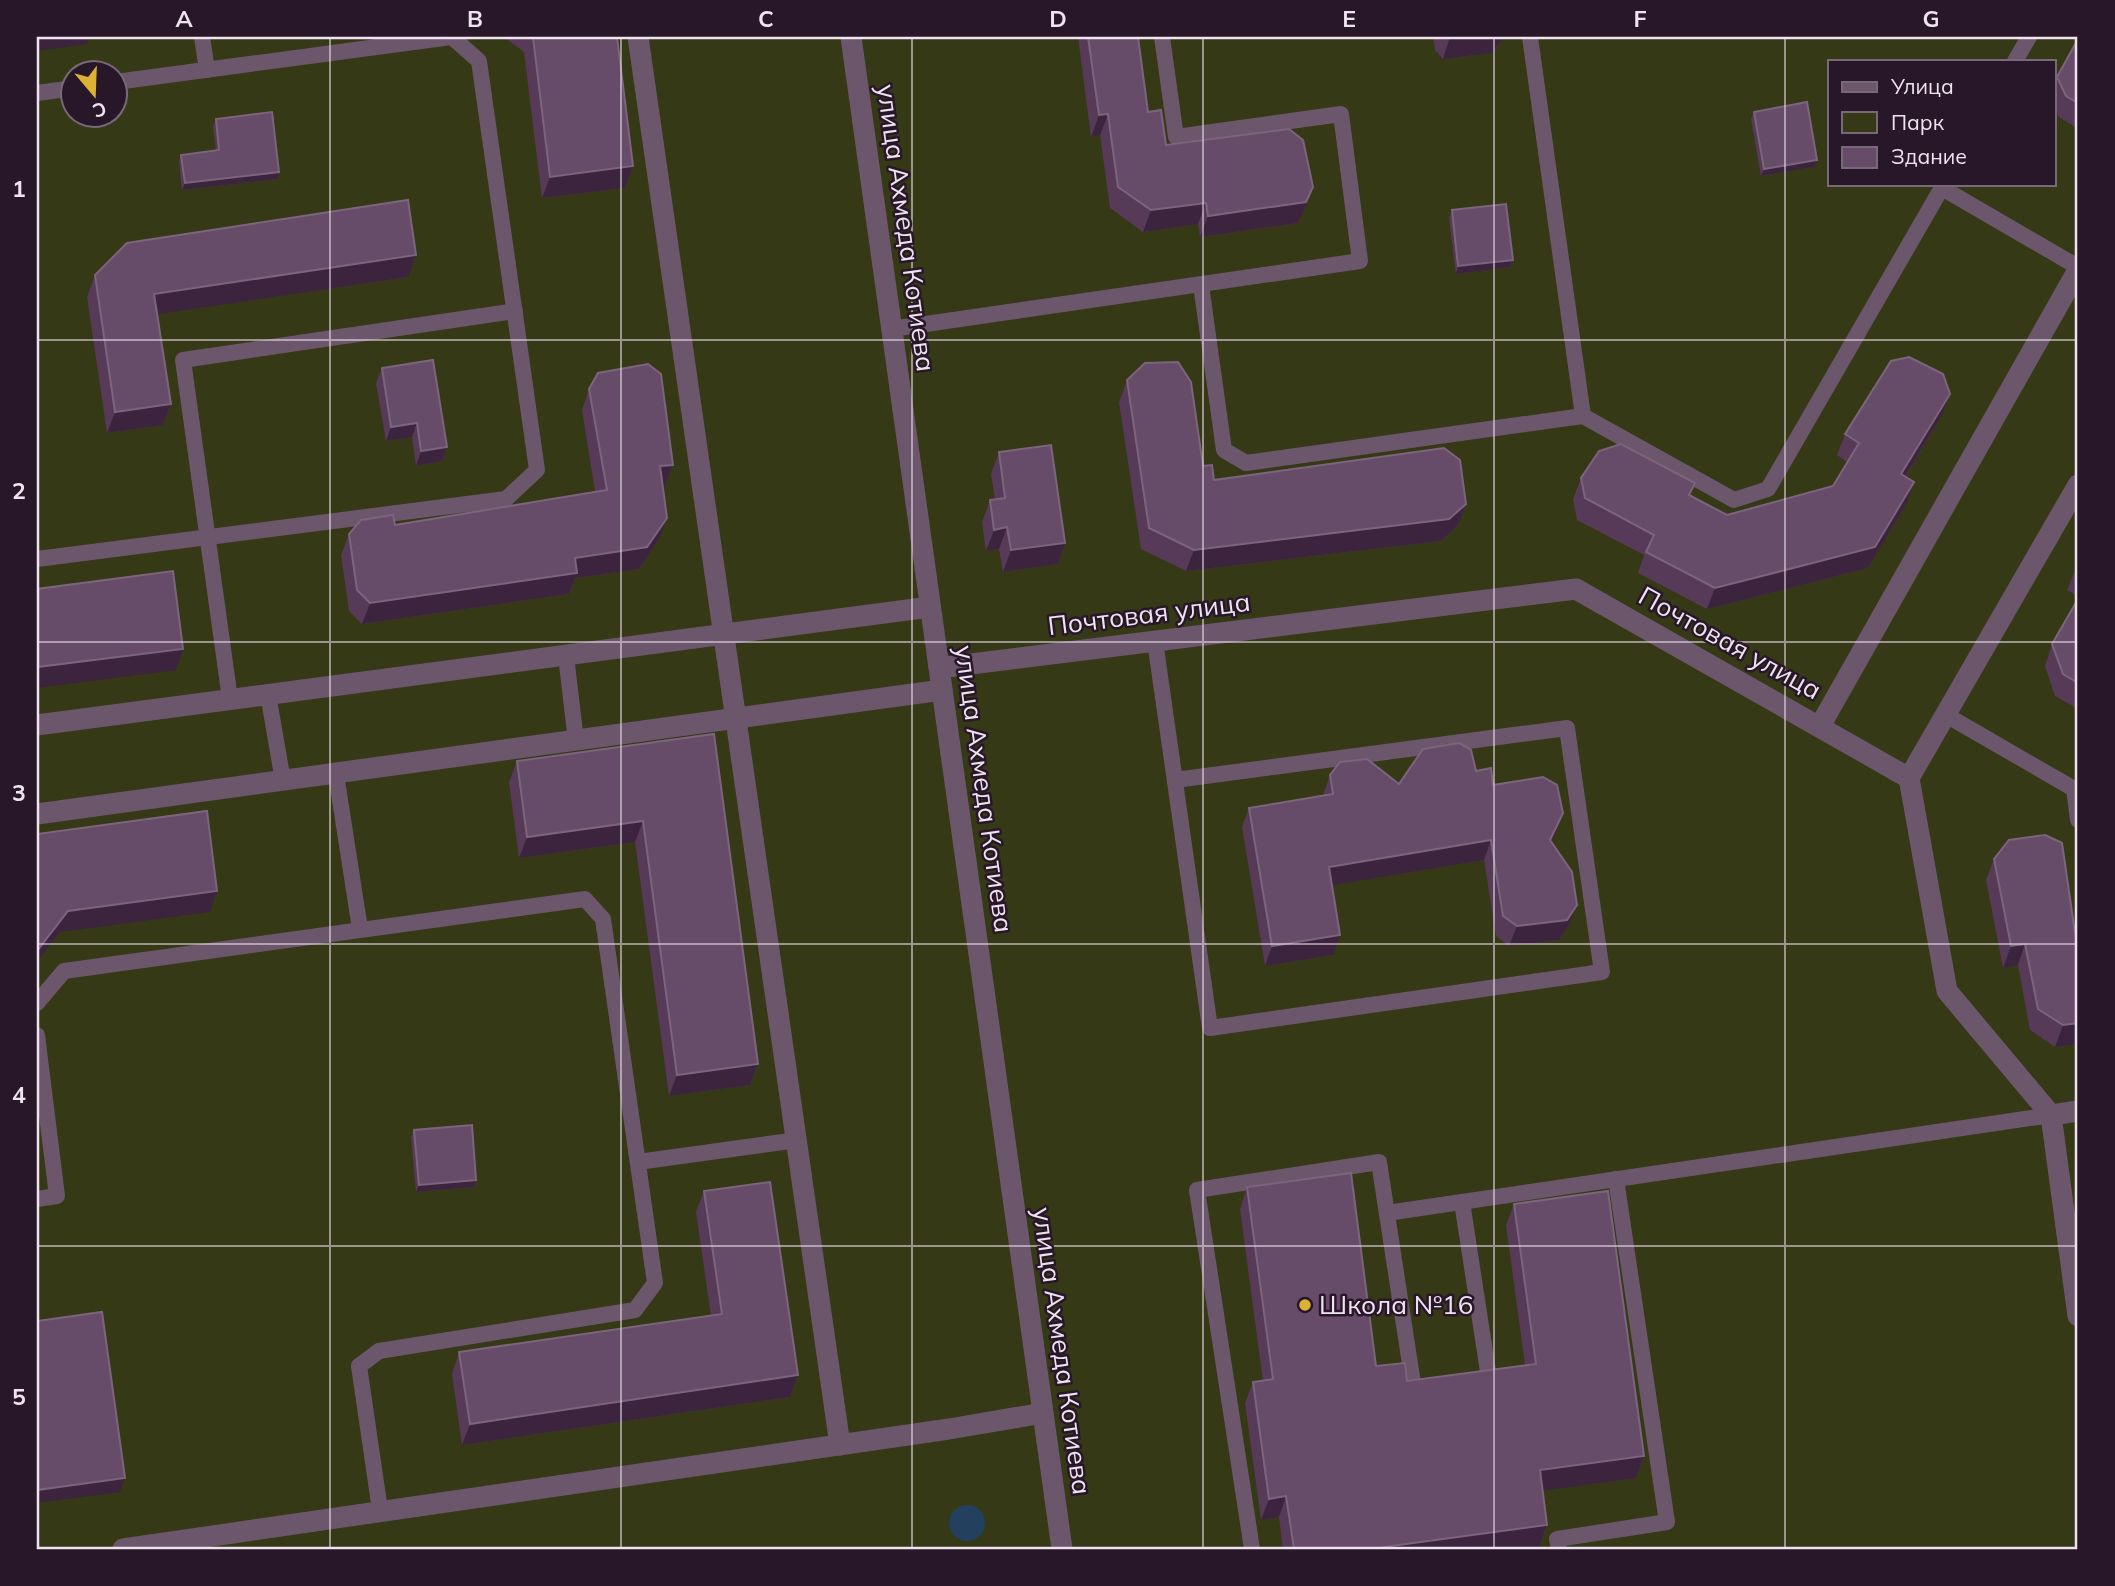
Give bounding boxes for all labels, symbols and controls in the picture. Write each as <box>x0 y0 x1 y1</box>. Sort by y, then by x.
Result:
text: A <box>175 4 193 33</box>
text: B <box>467 4 483 33</box>
text: C <box>758 4 774 33</box>
text: D <box>1049 4 1067 33</box>
text: E <box>1342 4 1356 33</box>
text: F <box>1633 4 1647 33</box>
text: G <box>1922 4 1940 33</box>
north arrow <box>60 60 130 130</box>
legend <box>1828 60 2056 186</box>
text: Улица <box>1890 73 1954 99</box>
street label: улица Ахмеда Котиева <box>870 82 943 374</box>
text: С <box>89 97 110 124</box>
text: Парк <box>1891 109 1945 135</box>
text: Здание <box>1891 143 1967 169</box>
text: 1 <box>12 174 26 203</box>
text: 2 <box>12 476 26 505</box>
street label: Почтовая улица <box>1633 579 1827 706</box>
street label: Почтовая улица <box>1046 585 1252 642</box>
street label: улица Ахмеда Котиева <box>948 643 1021 935</box>
text: 3 <box>12 778 26 807</box>
text: 4 <box>12 1080 26 1109</box>
street label: улица Ахмеда Котиева <box>1026 1205 1099 1497</box>
place label: Школа №16 <box>1319 1288 1473 1321</box>
marker: Школа №16 <box>1297 1297 1313 1313</box>
text: 5 <box>12 1382 26 1411</box>

